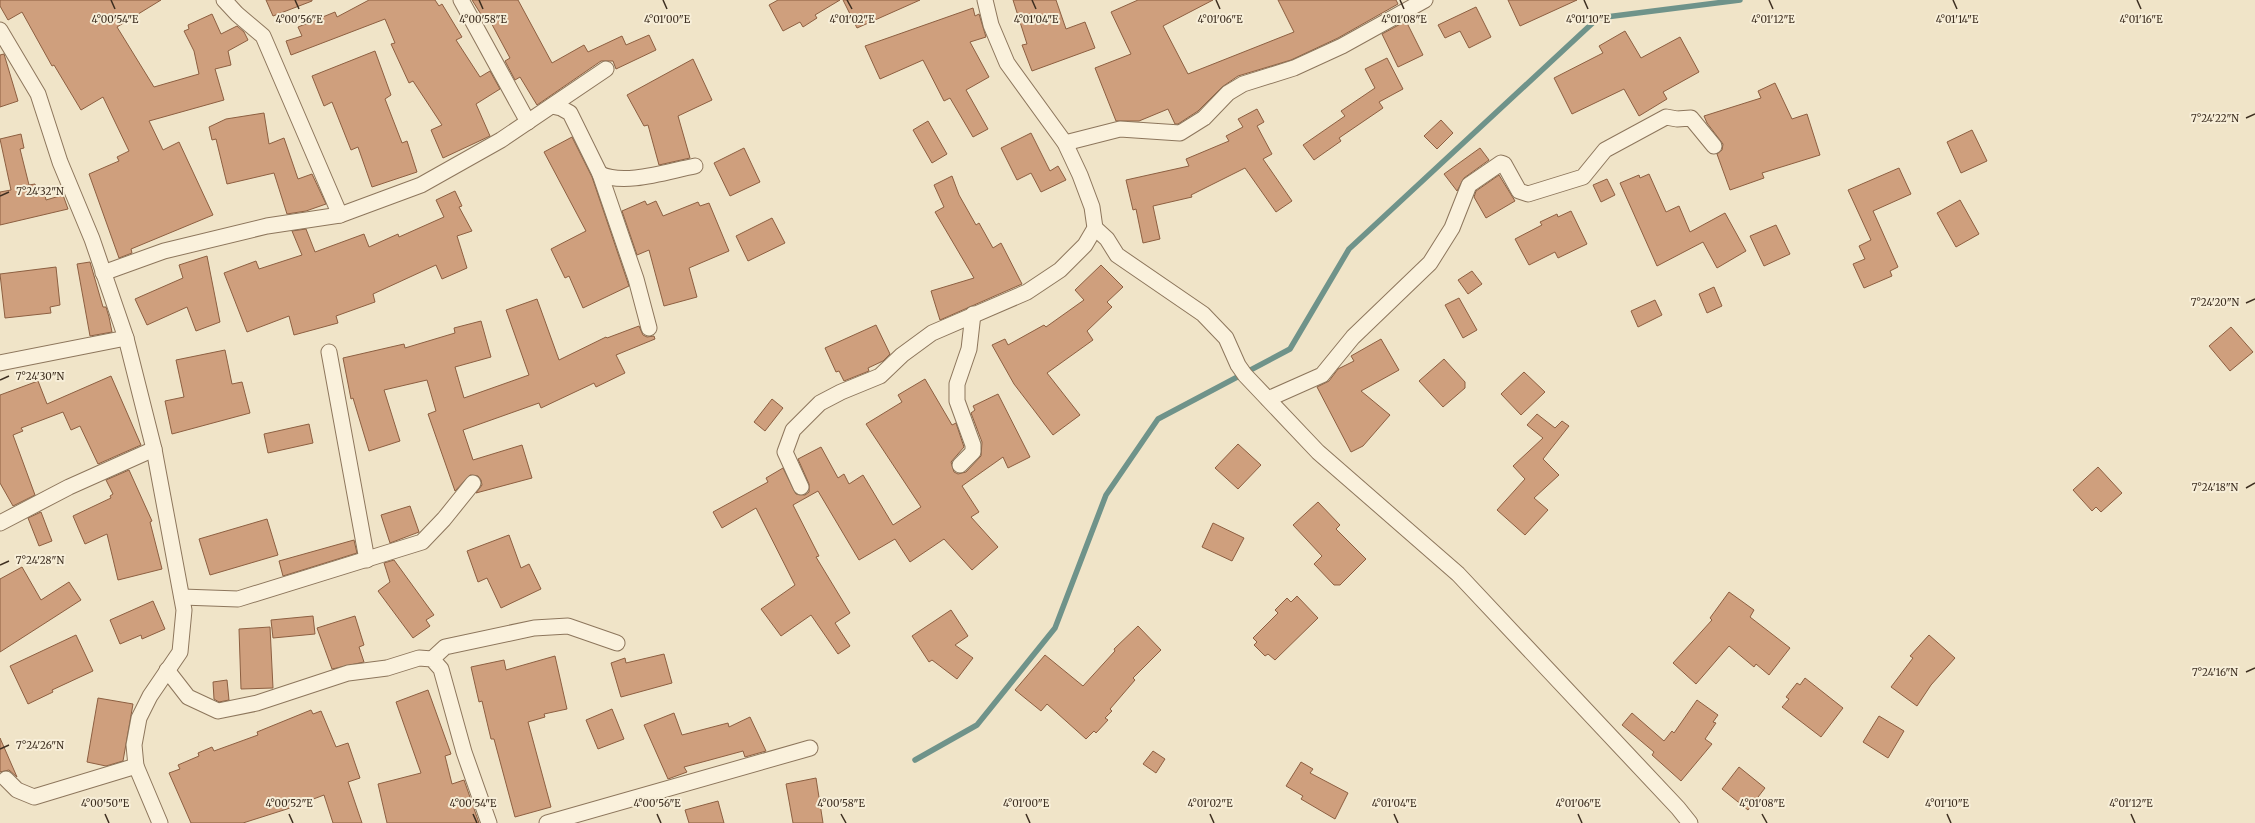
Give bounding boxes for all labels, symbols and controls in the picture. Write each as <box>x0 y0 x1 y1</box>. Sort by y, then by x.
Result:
text: 4°00'54"E <box>92 13 139 26</box>
text: 4°00'56"E <box>275 13 323 26</box>
text: 4°00'58"E <box>459 13 507 26</box>
text: 4°01'00"E <box>644 13 691 26</box>
text: 4°01'02"E <box>830 13 875 26</box>
text: 4°01'04"E <box>1014 13 1059 26</box>
text: 4°01'06"E <box>1197 13 1243 26</box>
text: 4°01'08"E <box>1381 13 1427 26</box>
text: 4°01'10"E <box>1566 13 1611 26</box>
text: 4°01'12"E <box>1751 13 1795 26</box>
text: 4°01'14"E <box>1936 13 1979 26</box>
text: 4°01'16"E <box>2120 13 2163 26</box>
text: 7°24'22"N <box>2191 112 2239 125</box>
text: 7°24'32"N <box>16 185 64 198</box>
text: 7°24'20"N <box>2191 296 2240 309</box>
text: 7°24'30"N <box>16 370 65 383</box>
text: 7°24'18"N <box>2192 481 2239 494</box>
text: 7°24'28"N <box>16 554 64 567</box>
text: 7°24'16"N <box>2192 666 2238 679</box>
text: 7°24'26"N <box>16 739 64 752</box>
text: 4°00'50"E <box>81 797 130 810</box>
text: 4°00'52"E <box>265 797 313 810</box>
text: 4°00'54"E <box>450 797 497 810</box>
text: 4°00'56"E <box>633 797 681 810</box>
text: 4°00'58"E <box>817 797 865 810</box>
text: 4°01'00"E <box>1003 797 1050 810</box>
text: 4°01'02"E <box>1188 797 1233 810</box>
text: 4°01'04"E <box>1372 797 1417 810</box>
text: 4°01'06"E <box>1555 797 1601 810</box>
text: 4°01'08"E <box>1739 797 1785 810</box>
text: 4°01'10"E <box>1925 797 1970 810</box>
text: 4°01'12"E <box>2109 797 2153 810</box>

